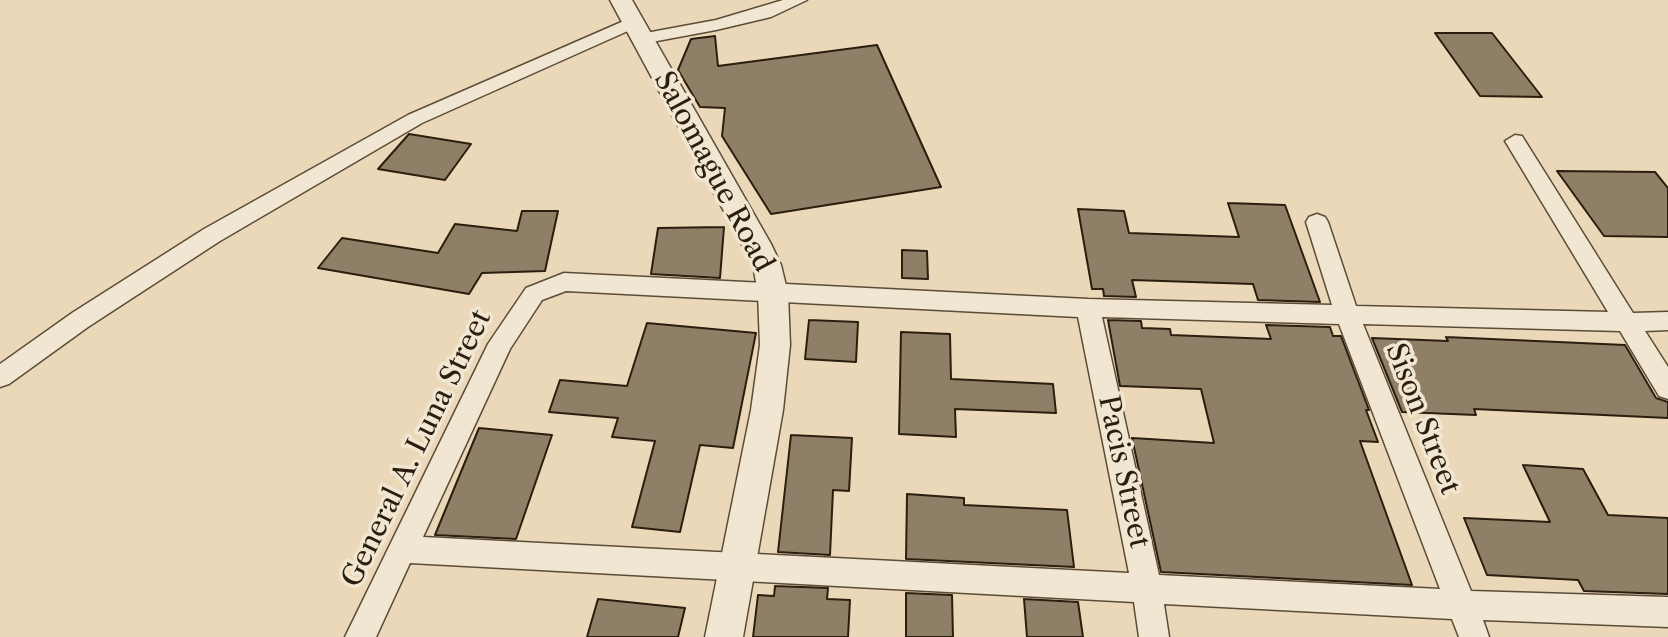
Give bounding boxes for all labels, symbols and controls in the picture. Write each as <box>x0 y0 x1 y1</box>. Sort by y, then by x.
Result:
street label: Salomague Road <box>646 66 780 278</box>
street label: General A. Luna Street <box>335 305 499 593</box>
street label: Sison Street <box>1378 339 1466 499</box>
street label: Pacis Street <box>1090 393 1156 551</box>

